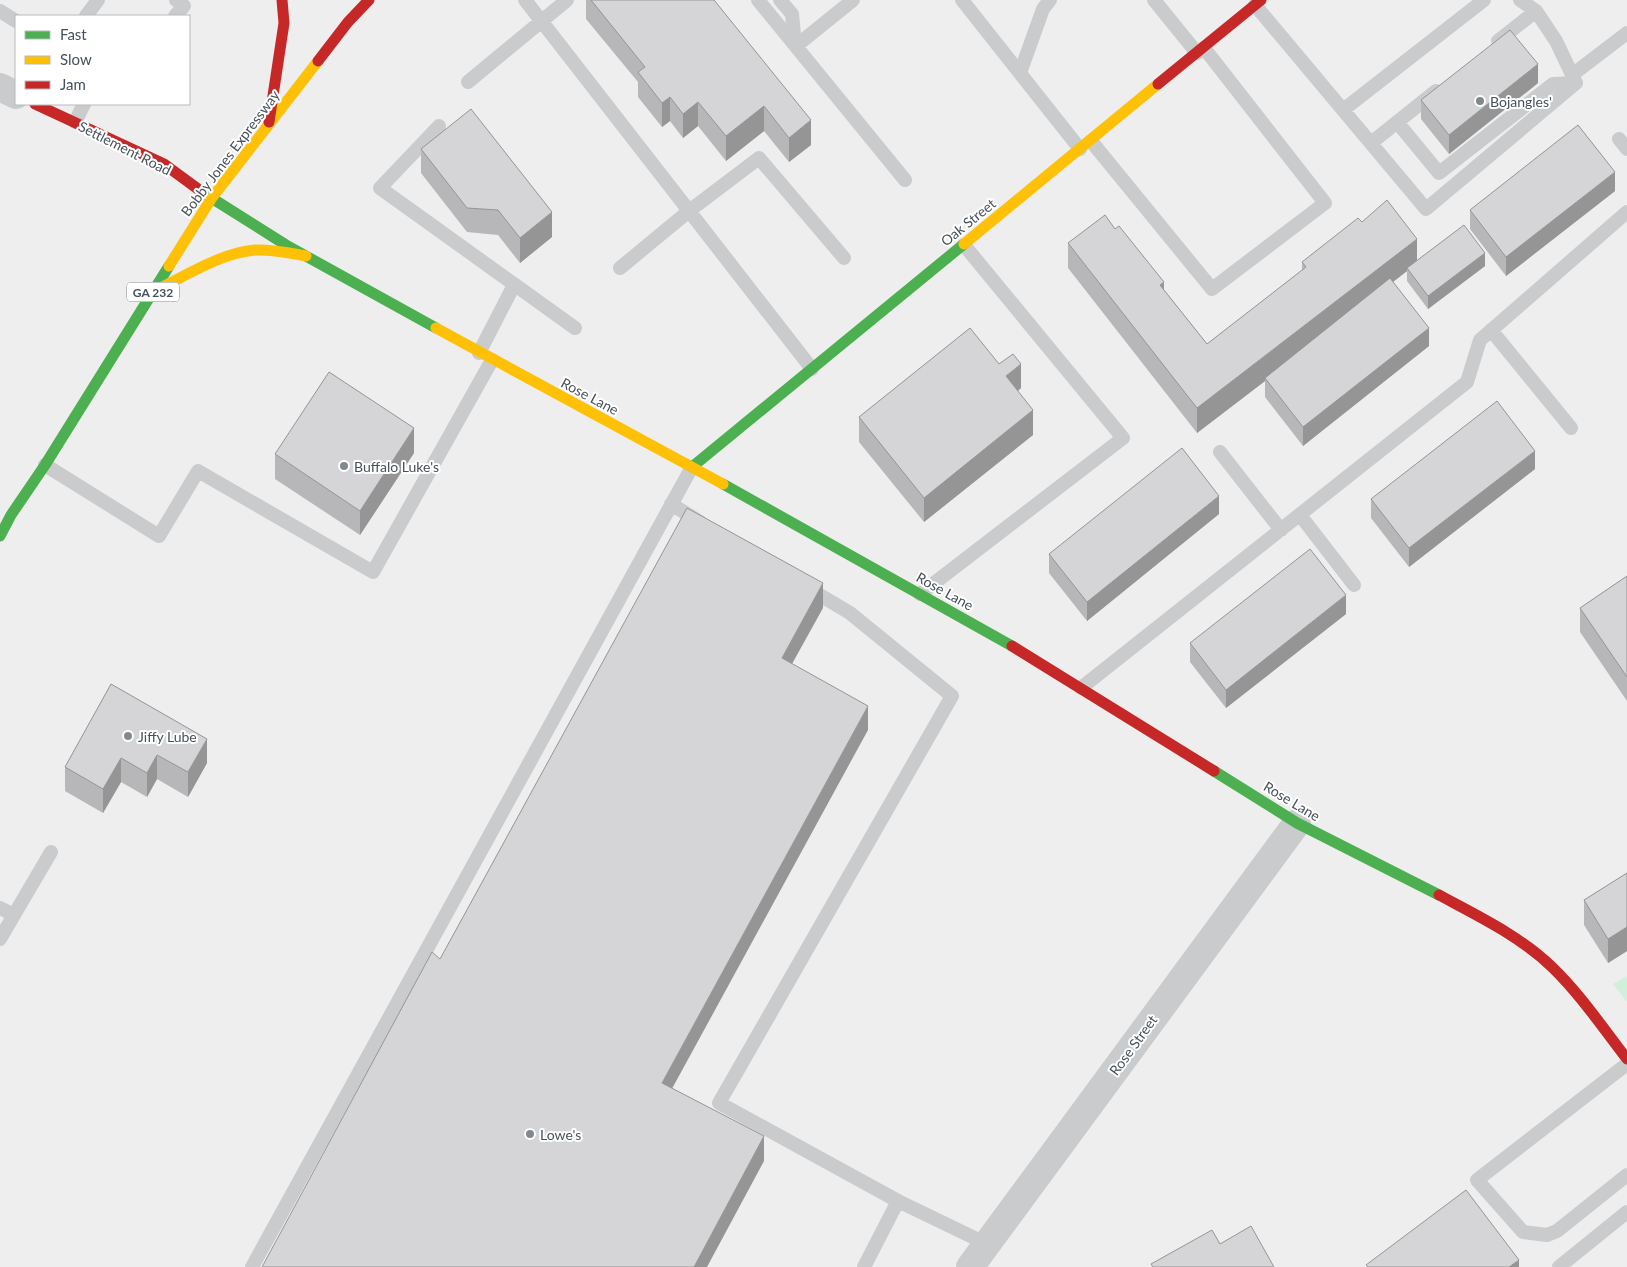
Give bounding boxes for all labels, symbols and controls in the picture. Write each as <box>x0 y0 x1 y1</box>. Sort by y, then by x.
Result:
legend <box>15 15 190 105</box>
text: Fast <box>60 25 87 43</box>
text: Slow <box>60 50 92 68</box>
text: Jam <box>60 75 86 93</box>
street label: Bobby Jones Expressway <box>177 86 283 219</box>
place label: Bojangles' <box>1490 93 1552 110</box>
marker: Bojangles' <box>1474 95 1486 107</box>
street label: Settlement Road <box>76 117 174 179</box>
street label: Oak Street <box>937 195 999 249</box>
road number: GA 232 <box>127 282 179 302</box>
street label: Rose Lane <box>558 374 622 418</box>
place label: Buffalo Luke's <box>354 458 439 475</box>
marker: Buffalo Luke's <box>338 460 350 472</box>
street label: Rose Lane <box>913 568 977 614</box>
place label: Jiffy Lube <box>138 728 197 745</box>
marker: Jiffy Lube <box>122 730 134 742</box>
street label: Rose Lane <box>1261 778 1323 824</box>
street label: Rose Street <box>1106 1012 1160 1078</box>
place label: Lowe's <box>540 1126 581 1143</box>
marker: Lowe's <box>524 1128 536 1140</box>

